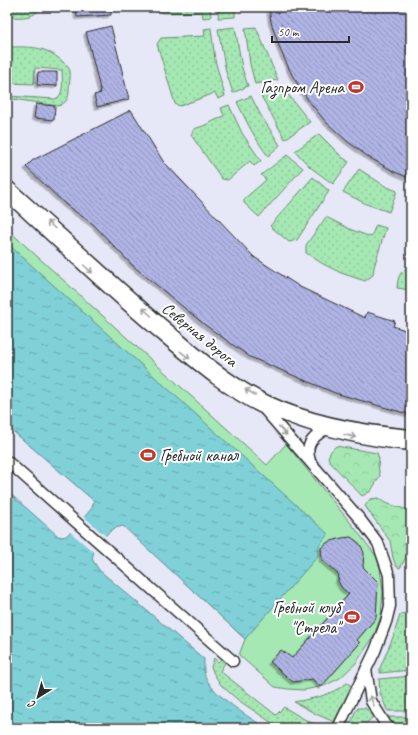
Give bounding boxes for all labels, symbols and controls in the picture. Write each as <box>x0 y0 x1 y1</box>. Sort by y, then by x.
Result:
scale bar <box>272 18 349 44</box>
text: 50 m <box>278 24 300 40</box>
place label: Газпром Арена <box>260 77 346 99</box>
sports icon: Газпром Арена <box>347 78 365 96</box>
one-way arrow <box>46 220 56 229</box>
one-way arrow <box>82 264 92 273</box>
street label: Северная дорога <box>158 297 243 372</box>
one-way arrow <box>143 308 153 317</box>
one-way arrow <box>180 350 191 359</box>
one-way arrow <box>244 387 256 395</box>
one-way arrow <box>278 425 287 436</box>
one-way arrow <box>343 433 356 440</box>
place label: Гребной канал <box>160 445 240 466</box>
sports icon: Гребной канал <box>139 446 157 464</box>
place label: Гребной клуб "Стрела" <box>273 597 344 638</box>
sports icon: Гребной клуб "Стрела" <box>343 608 361 626</box>
north arrow <box>18 677 58 717</box>
one-way arrow <box>368 695 376 707</box>
text: С <box>24 697 38 712</box>

